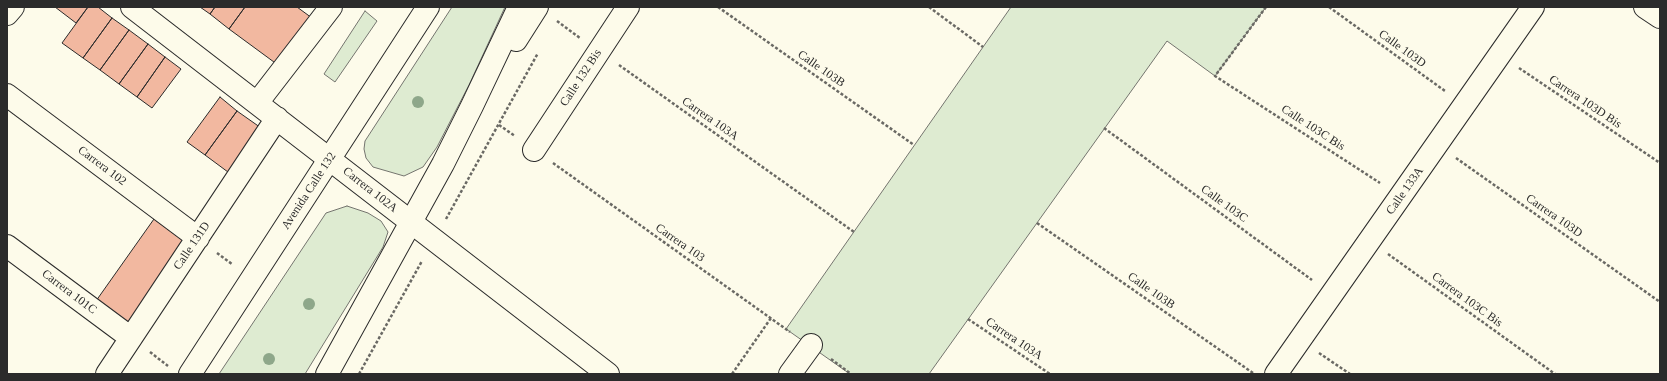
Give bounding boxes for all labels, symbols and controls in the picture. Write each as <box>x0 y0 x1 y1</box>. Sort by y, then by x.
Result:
street label: Calle 103D <box>1376 27 1428 71</box>
street label: Calle 132 Bis <box>557 47 605 109</box>
street label: Calle 103B <box>795 48 847 90</box>
street label: Carrera 103D Bis <box>1546 72 1624 132</box>
street label: Carrera 103A <box>679 94 741 144</box>
street label: Calle 103C Bis <box>1278 102 1348 154</box>
street label: Carrera 102 <box>75 143 129 189</box>
street label: Avenida Calle 132 <box>279 150 339 232</box>
street label: Carrera 102A <box>340 164 400 216</box>
street label: Calle 133A <box>1383 164 1427 218</box>
street label: Calle 103C <box>1198 182 1250 226</box>
street label: Carrera 103D <box>1523 191 1585 241</box>
street label: Calle 131D <box>171 219 213 273</box>
street label: Carrera 103 <box>653 221 707 265</box>
street label: Carrera 101C <box>39 267 99 317</box>
street label: Carrera 103C Bis <box>1429 269 1505 331</box>
street label: Calle 103B <box>1125 270 1177 312</box>
street label: Carrera 103A <box>983 315 1045 363</box>

